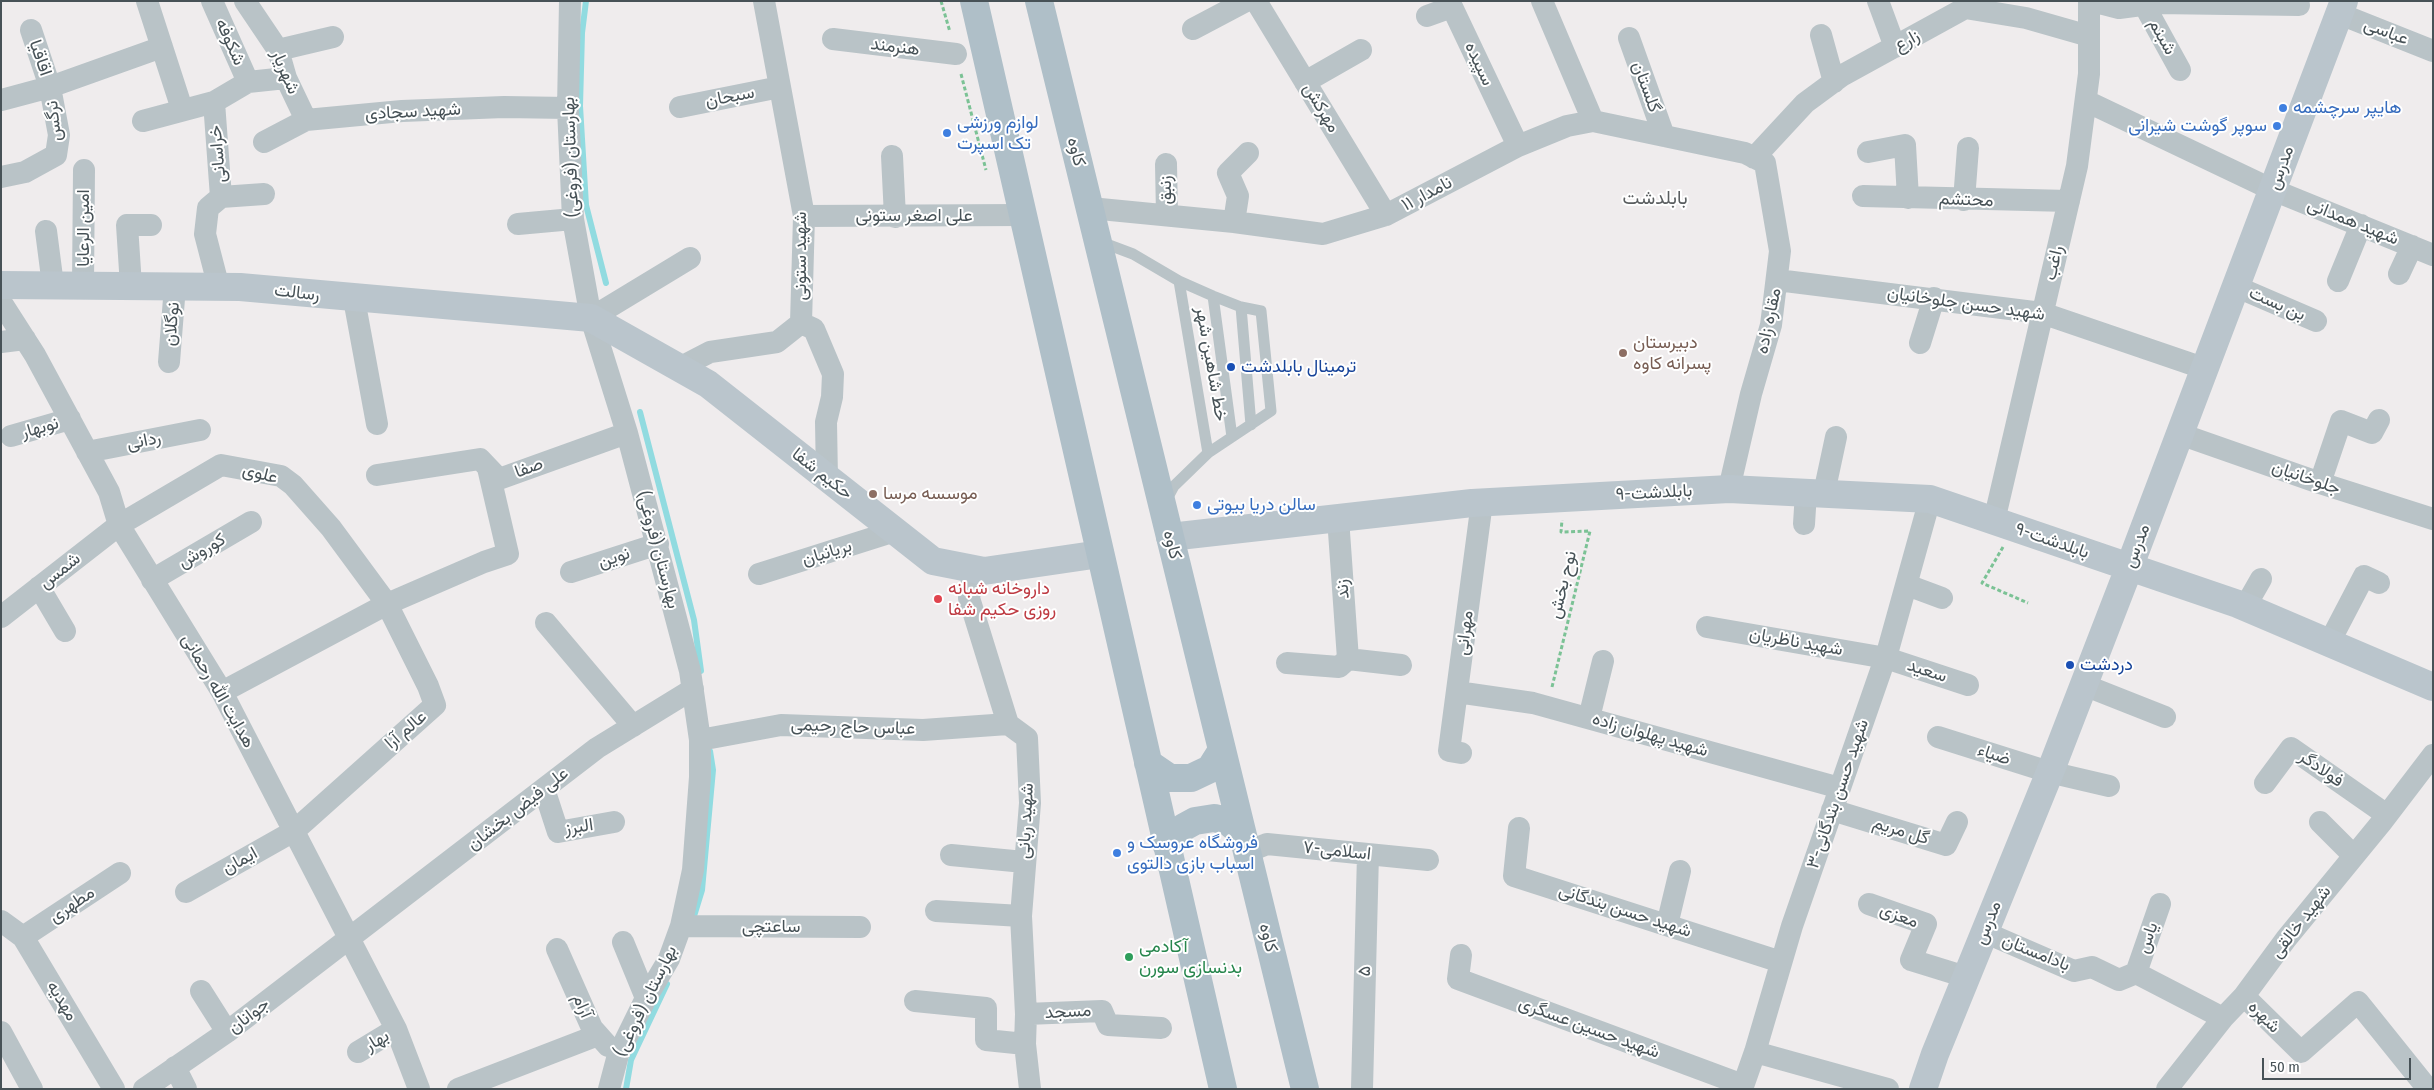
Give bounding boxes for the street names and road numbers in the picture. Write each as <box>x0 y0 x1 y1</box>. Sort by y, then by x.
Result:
street label: عباسی <box>2361 14 2411 50</box>
street label: شکوفه <box>210 15 250 69</box>
street label: شبنم <box>2143 15 2181 59</box>
street label: زارع <box>1890 25 1924 57</box>
street label: هنرمند <box>869 33 921 61</box>
street label: اقاقیا <box>24 37 56 79</box>
street label: سپیده <box>1460 39 1498 89</box>
street label: شهریار <box>266 46 304 98</box>
street label: گلستان <box>1627 59 1665 115</box>
street label: مهرکش <box>1298 79 1344 137</box>
street label: سبحان <box>704 82 756 112</box>
street label: بهارستان (فروغی) <box>558 96 584 218</box>
street label: شهید سجادی <box>365 99 461 125</box>
street label: نرگس <box>41 100 67 142</box>
street label: خراسانی <box>205 124 231 184</box>
street label: کاوه <box>1062 135 1090 169</box>
street label: مدرس <box>2263 143 2299 193</box>
street label: ۱۱ نامدار <box>1398 172 1456 216</box>
street label: زنبق <box>1155 175 1177 205</box>
street label: محتشم <box>1938 188 1994 212</box>
street label: امین الرعایا <box>73 189 95 267</box>
street label: شهید همدانی <box>2304 194 2402 250</box>
street label: علی اصغر ستونی <box>855 205 973 227</box>
street label: شهید ستونی <box>790 212 812 300</box>
street label: راغب <box>2040 243 2068 283</box>
street label: رسالت <box>273 280 321 306</box>
street label: شهید حسن جلوخانیان <box>1886 282 2046 326</box>
street label: بن بست <box>2245 282 2309 326</box>
street label: مقاره زاده <box>1751 286 1787 356</box>
street label: نوگلان <box>159 301 185 347</box>
street label: خط شاهین شهر <box>1190 305 1232 423</box>
street label: نوبهار <box>19 412 61 444</box>
street label: ردانی <box>125 427 163 455</box>
street label: حکیم شفا <box>787 444 857 504</box>
street label: صفا <box>512 453 546 483</box>
street label: جلوخانیان <box>2269 456 2343 500</box>
street label: علوی <box>240 459 280 489</box>
street label: ۹-بابلدشت <box>1615 480 1693 506</box>
street label: بهارستان (فروغی) <box>632 489 684 611</box>
street label: ۹-بابلدشت <box>2012 518 2092 564</box>
street label: مدرس <box>2119 521 2155 571</box>
street label: کاوه <box>1158 528 1186 562</box>
street label: کوروش <box>174 529 230 573</box>
street label: بریانیان <box>799 535 855 571</box>
street label: نوین <box>595 543 633 573</box>
street label: شمس <box>35 548 85 594</box>
street label: نوح بخش <box>1544 549 1582 621</box>
street label: زند <box>1332 578 1354 600</box>
street label: مهرانی <box>1452 609 1478 657</box>
street label: شهید ناظریان <box>1748 623 1844 661</box>
street label: هدایت الله رحمانی <box>177 630 259 752</box>
street label: سعید <box>1904 654 1950 688</box>
street label: عالم آرا <box>381 706 431 754</box>
street label: شهید پهلوان زاده <box>1590 708 1710 762</box>
street label: عباس حاج رحیمی <box>790 714 916 740</box>
street label: ۳-شهید حسن بندگانی <box>1802 716 1874 872</box>
street label: ضیاء <box>1975 740 2013 770</box>
street label: فولادگر <box>2294 746 2348 792</box>
street label: علی فیض بخشان <box>463 763 573 855</box>
street label: شهید ربانی <box>1013 782 1039 860</box>
street label: گل مریم <box>1870 812 1932 850</box>
street label: البرز <box>563 814 595 840</box>
street label: ۷-اسلامی <box>1302 837 1372 865</box>
street label: ایمان <box>219 843 261 879</box>
street label: شهید حسن بندگانی <box>1556 879 1694 943</box>
street label: شهید خالقی <box>2266 881 2336 963</box>
street label: مطهری <box>45 882 99 928</box>
street label: مدرس <box>1970 898 2006 948</box>
street label: معزی <box>1877 899 1921 933</box>
street label: ساعتچی <box>742 916 800 938</box>
street label: یاس <box>2133 920 2163 956</box>
street label: کاوه <box>1254 921 1282 955</box>
street label: بادامستان <box>1999 930 2073 976</box>
street label: بهارستان (فروغی) <box>610 942 682 1060</box>
street label: ۵ <box>1354 966 1376 976</box>
street label: مهدیه <box>42 977 82 1025</box>
street label: آرام <box>567 991 597 1021</box>
street label: شهید حسین عسگری <box>1516 992 1662 1064</box>
street label: جوانان <box>224 993 274 1039</box>
street label: شهره <box>2243 996 2285 1038</box>
street label: مسجد <box>1044 1000 1092 1024</box>
street label: بهار <box>361 1025 393 1057</box>

